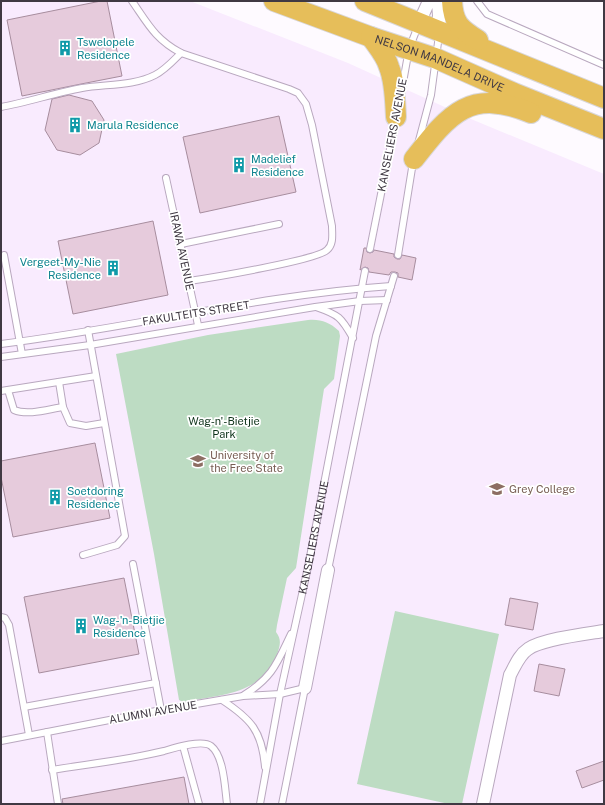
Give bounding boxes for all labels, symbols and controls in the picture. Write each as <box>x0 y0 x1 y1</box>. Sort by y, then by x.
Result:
street label: NELSON MANDELA DRIVE <box>373 33 506 94</box>
place label: Tswelopele Residence <box>77 36 134 61</box>
building icon: Tswelopele Residence <box>56 39 74 57</box>
street label: KANSELIERS AVENUE <box>375 77 409 193</box>
building icon: Marula Residence <box>66 116 84 134</box>
place label: Marula Residence <box>87 119 179 131</box>
place label: Madelief Residence <box>251 153 304 178</box>
building icon: Madelief Residence <box>230 156 248 174</box>
street label: IRAWA AVENUE <box>168 210 196 292</box>
place label: Vergeet-My-Nie Residence <box>20 256 101 281</box>
building icon: Vergeet-My-Nie Residence <box>104 259 122 277</box>
street label: FAKULTEITS STREET <box>141 299 251 327</box>
park label: Wag-n'-Bietjie Park <box>188 415 260 440</box>
place label: University of the Free State <box>210 449 283 474</box>
school or university icon: University of the Free State <box>189 452 207 470</box>
street label: KANSELIERS AVENUE <box>296 479 331 595</box>
school or university icon: Grey College <box>488 480 506 498</box>
place label: Grey College <box>509 483 575 495</box>
place label: Soetdoring Residence <box>67 485 124 510</box>
building icon: Soetdoring Residence <box>46 488 64 506</box>
place label: Wag-'n-Bietjie Residence <box>93 614 165 639</box>
building icon: Wag-'n-Bietjie Residence <box>72 617 90 635</box>
street label: ALUMNI AVENUE <box>108 698 198 726</box>

